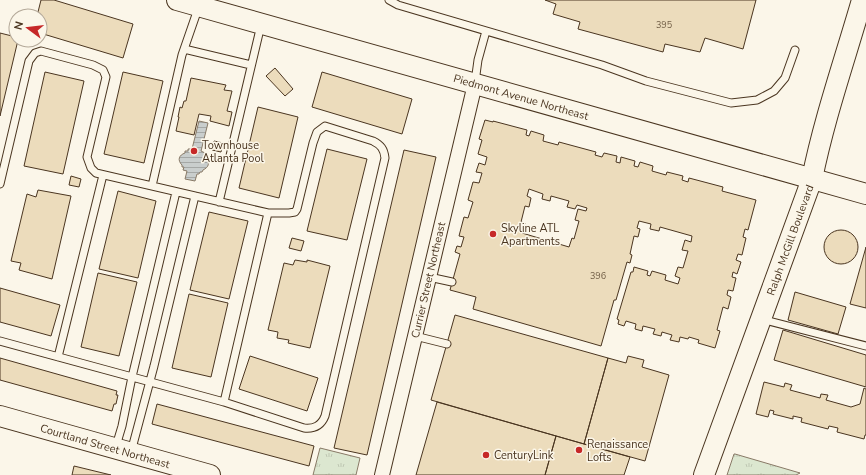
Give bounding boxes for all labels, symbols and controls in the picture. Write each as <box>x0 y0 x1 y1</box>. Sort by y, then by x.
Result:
north arrow <box>8 8 48 48</box>
house number: 395 <box>656 19 672 31</box>
text: N <box>11 20 27 31</box>
street label: Piedmont Avenue Northeast <box>452 71 590 124</box>
place label: Townhouse Atlanta Pool <box>202 138 265 166</box>
marker: Townhouse Atlanta Pool <box>189 146 199 156</box>
street label: Ralph McGill Boulevard <box>763 183 817 298</box>
street label: Currier Street Northeast <box>408 220 449 340</box>
place label: Skyline ATL Apartments <box>501 221 560 249</box>
marker: Skyline ATL Apartments <box>488 229 498 239</box>
house number: 396 <box>590 270 606 282</box>
street label: Courtland Street Northeast <box>38 421 172 472</box>
place label: Renaissance Lofts <box>587 437 648 465</box>
marker: Renaissance Lofts <box>574 445 584 455</box>
place label: CenturyLink <box>494 448 554 463</box>
marker: CenturyLink <box>481 450 491 460</box>

